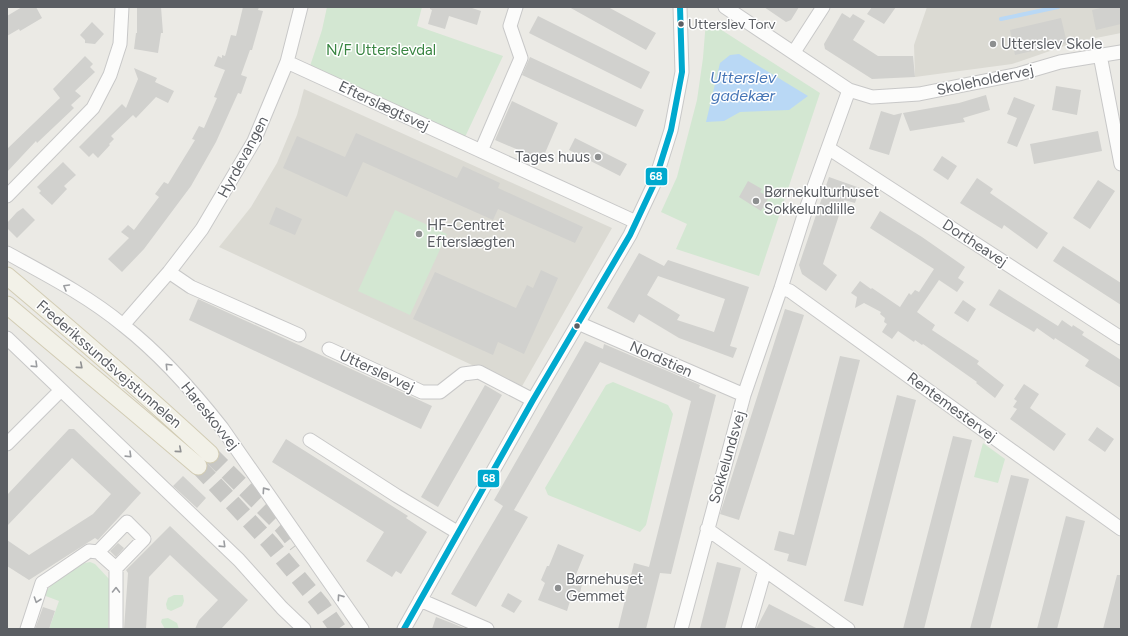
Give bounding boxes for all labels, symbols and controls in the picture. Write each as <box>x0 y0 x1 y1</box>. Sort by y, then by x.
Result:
place label: Utterslev Torv <box>688 16 776 33</box>
marker: Utterslev Torv <box>676 19 686 29</box>
place label: Utterslev Skole <box>1001 35 1102 53</box>
marker: Utterslev Skole <box>988 39 998 49</box>
park label: N/F Utterslevdal <box>326 41 436 59</box>
street label: Skoleholdervej <box>935 61 1035 99</box>
water label: Utterslev gadekær <box>710 68 777 105</box>
street label: Efterslægtsvej <box>336 77 432 135</box>
street label: Hyrdevangen <box>214 113 272 201</box>
place label: Tages huus <box>515 148 590 166</box>
marker: Tages huus <box>593 152 603 162</box>
line badge: 68 <box>645 167 668 186</box>
text: 68 <box>649 170 663 183</box>
place label: Børnekulturhuset Sokkelundlille <box>764 183 879 218</box>
marker: Børnekulturhuset Sokkelundlille <box>751 196 761 206</box>
street label: Dortheavej <box>939 215 1011 271</box>
place label: HF-Centret Efterslægten <box>427 216 515 251</box>
marker: HF-Centret Efterslægten <box>414 229 424 239</box>
one-way arrow <box>63 284 70 291</box>
street label: Frederikssundsvejstunnelen <box>33 296 185 432</box>
unlabelled marker <box>572 321 582 331</box>
street label: Nordstien <box>627 337 695 381</box>
street label: Utterslevvej <box>336 346 418 396</box>
one-way arrow <box>30 360 38 368</box>
one-way arrow <box>75 361 83 368</box>
one-way arrow <box>165 363 173 371</box>
street label: Rentemestervej <box>904 368 1000 446</box>
street label: Hareskovvej <box>177 378 243 454</box>
street label: Sokkelundsvej <box>705 408 749 506</box>
one-way arrow <box>175 445 182 452</box>
one-way arrow <box>124 450 132 458</box>
line badge: 68 <box>477 469 500 488</box>
text: 68 <box>482 472 496 485</box>
one-way arrow <box>263 488 270 495</box>
one-way arrow <box>218 540 226 548</box>
place label: Børnehuset Gemmet <box>566 570 643 605</box>
marker: Børnehuset Gemmet <box>553 583 563 593</box>
one-way arrow <box>112 587 120 593</box>
one-way arrow <box>337 594 345 601</box>
one-way arrow <box>33 597 41 604</box>

